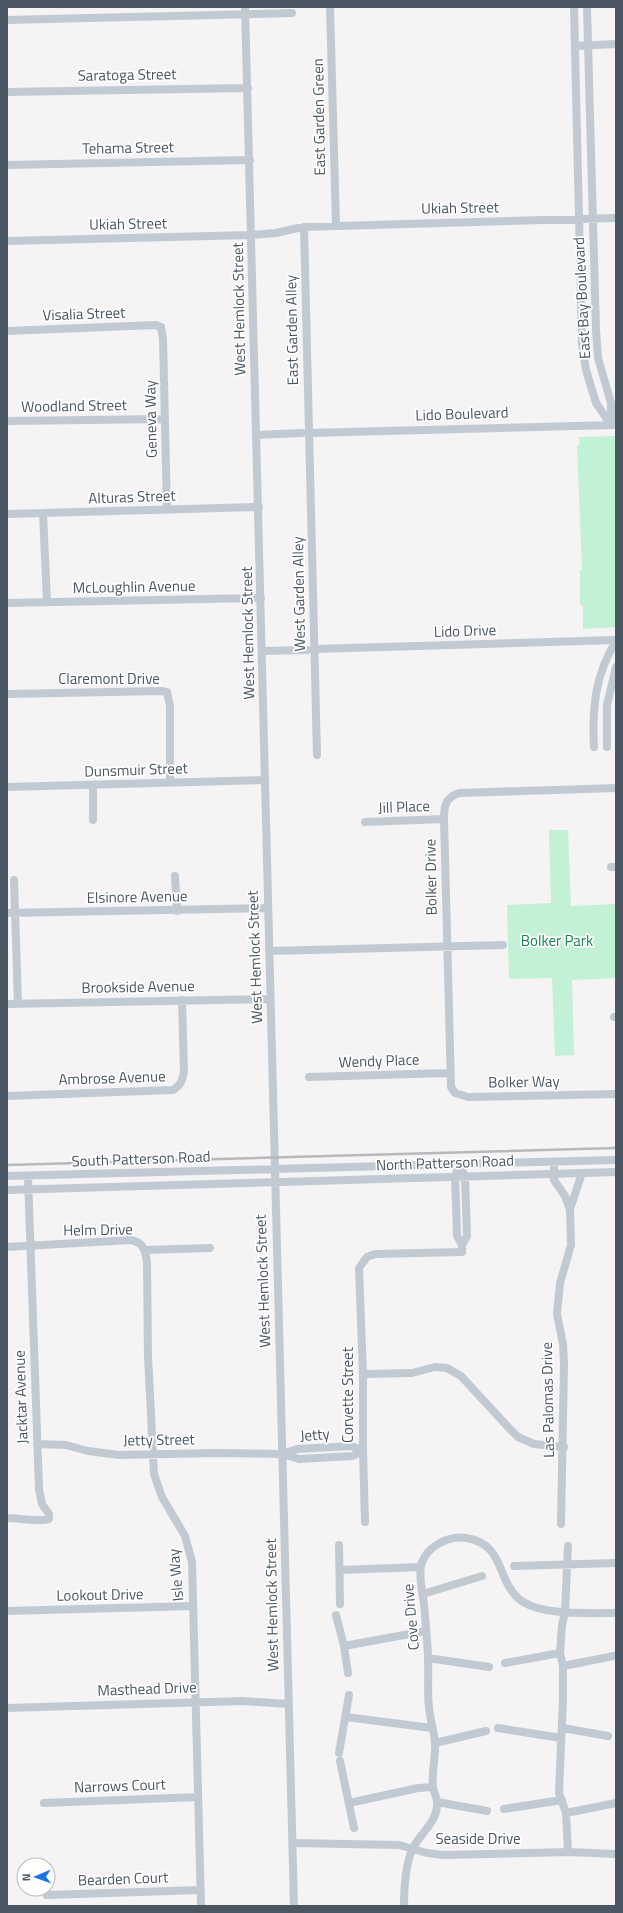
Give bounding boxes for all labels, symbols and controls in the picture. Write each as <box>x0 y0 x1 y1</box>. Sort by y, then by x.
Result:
street label: East Garden Green <box>306 58 331 176</box>
street label: Saratoga Street <box>77 62 177 87</box>
street label: Tehama Street <box>82 135 175 160</box>
street label: Ukiah Street <box>421 195 500 220</box>
street label: Ukiah Street <box>89 211 168 236</box>
street label: East Bay Boulevard <box>567 236 596 360</box>
street label: West Hemlock Street <box>226 241 251 376</box>
street label: East Garden Alley <box>279 275 304 385</box>
street label: Visalia Street <box>42 301 126 326</box>
street label: Geneva Way <box>138 380 163 458</box>
street label: Woodland Street <box>21 393 128 418</box>
street label: Lido Boulevard <box>415 400 509 427</box>
street label: Alturas Street <box>88 483 177 510</box>
street label: West Garden Alley <box>286 536 311 652</box>
street label: West Hemlock Street <box>235 565 260 700</box>
street label: McLoughlin Avenue <box>72 574 196 599</box>
street label: Lido Drive <box>433 618 497 643</box>
street label: Claremont Drive <box>58 667 160 690</box>
street label: Dunsmuir Street <box>84 756 189 783</box>
street label: Jill Place <box>378 794 430 819</box>
street label: Bolker Drive <box>418 839 443 915</box>
street label: Elsinore Avenue <box>86 884 188 909</box>
street label: West Hemlock Street <box>241 889 268 1024</box>
park label: Bolker Park <box>521 929 593 952</box>
street label: Brookside Avenue <box>81 974 195 999</box>
street label: Wendy Place <box>338 1048 420 1073</box>
street label: Ambrose Avenue <box>58 1064 166 1091</box>
street label: Bolker Way <box>488 1069 560 1094</box>
street label: South Patterson Road <box>71 1145 211 1172</box>
street label: North Patterson Road <box>376 1149 514 1176</box>
street label: West Hemlock Street <box>249 1213 276 1348</box>
street label: Helm Drive <box>63 1217 133 1242</box>
street label: Las Palomas Drive <box>535 1342 560 1458</box>
street label: Corvette Street <box>336 1346 359 1443</box>
street label: Jacktar Avenue <box>7 1350 34 1444</box>
street label: Jetty <box>299 1422 331 1447</box>
street label: Jetty Street <box>123 1427 196 1452</box>
street label: West Hemlock Street <box>259 1537 284 1672</box>
street label: Isle Way <box>162 1548 189 1602</box>
street label: Lookout Drive <box>56 1582 144 1607</box>
street label: Cove Drive <box>396 1583 425 1651</box>
street label: Masthead Drive <box>97 1675 197 1702</box>
street label: Narrows Court <box>74 1772 167 1799</box>
street label: Seaside Drive <box>435 1827 521 1850</box>
north arrow <box>16 1857 56 1897</box>
street label: Bearden Court <box>77 1865 169 1892</box>
text: N <box>18 1873 34 1881</box>

